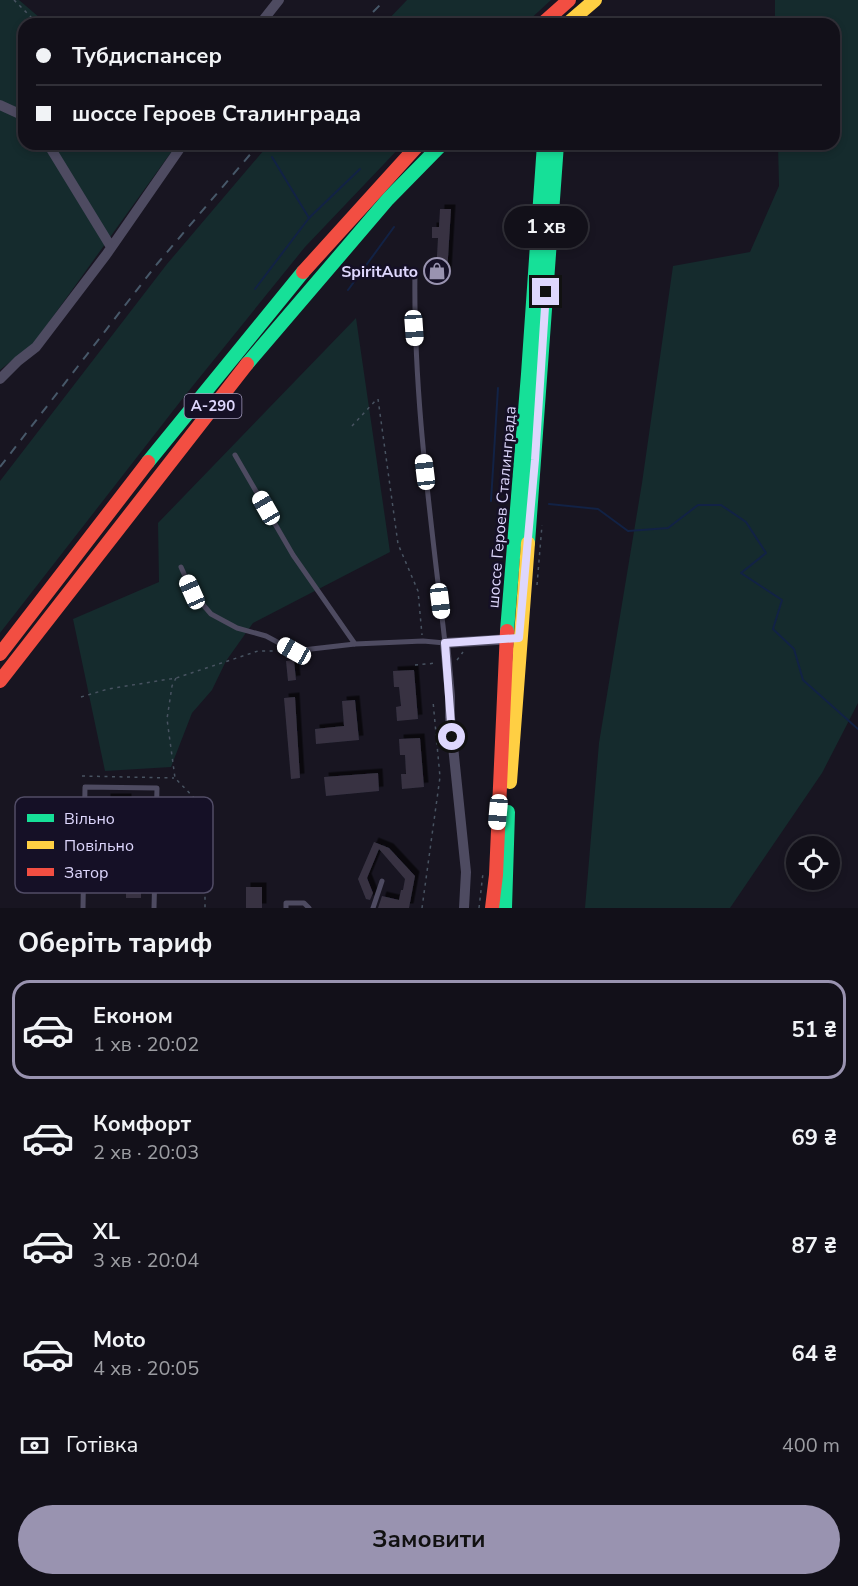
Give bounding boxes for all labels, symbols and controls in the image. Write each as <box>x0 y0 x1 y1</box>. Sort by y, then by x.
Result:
text: Тубдиспансер <box>72 41 222 71</box>
text: шоссе Героев Сталинграда <box>72 99 361 129</box>
callout: 1 хв <box>504 205 588 247</box>
text: 1 хв <box>526 213 566 240</box>
shop icon: SpiritAuto <box>422 256 452 286</box>
place label: SpiritAuto <box>341 261 418 283</box>
route end <box>532 278 559 305</box>
car <box>404 309 424 347</box>
road number: А-290 <box>184 394 242 418</box>
street label: шоссе Героев Сталинграда <box>482 405 522 609</box>
car <box>414 453 436 491</box>
car <box>249 488 283 528</box>
car <box>176 572 208 612</box>
car <box>429 582 451 620</box>
car <box>274 634 314 668</box>
route start <box>438 723 465 750</box>
car <box>487 793 509 831</box>
legend <box>15 797 213 893</box>
text: Вільно <box>64 808 115 830</box>
text: Повільно <box>64 835 134 857</box>
map controls <box>786 836 840 890</box>
button: locate <box>786 836 840 890</box>
text: Затор <box>64 862 108 884</box>
text: Оберіть тариф <box>18 925 212 962</box>
text: Економ <box>93 1001 173 1031</box>
icon: car <box>21 1003 75 1057</box>
text: 51 ₴ <box>791 1015 837 1045</box>
text: 1 хв · 20:02 <box>93 1031 199 1058</box>
text: Комфорт <box>93 1109 191 1139</box>
icon: car <box>21 1111 75 1165</box>
text: 69 ₴ <box>791 1123 837 1153</box>
text: 2 хв · 20:03 <box>93 1139 199 1166</box>
text: XL <box>93 1217 120 1247</box>
icon: car <box>21 1219 75 1273</box>
text: 87 ₴ <box>791 1231 837 1261</box>
text: 3 хв · 20:04 <box>93 1247 199 1274</box>
text: Moto <box>93 1325 146 1355</box>
icon: car <box>21 1327 75 1381</box>
text: 64 ₴ <box>791 1339 837 1369</box>
text: 4 хв · 20:05 <box>93 1355 199 1382</box>
icon: cash <box>18 1429 51 1462</box>
text: Готівка <box>66 1430 138 1460</box>
text: 400 m <box>782 1432 840 1459</box>
button: Замовити <box>18 1505 840 1574</box>

